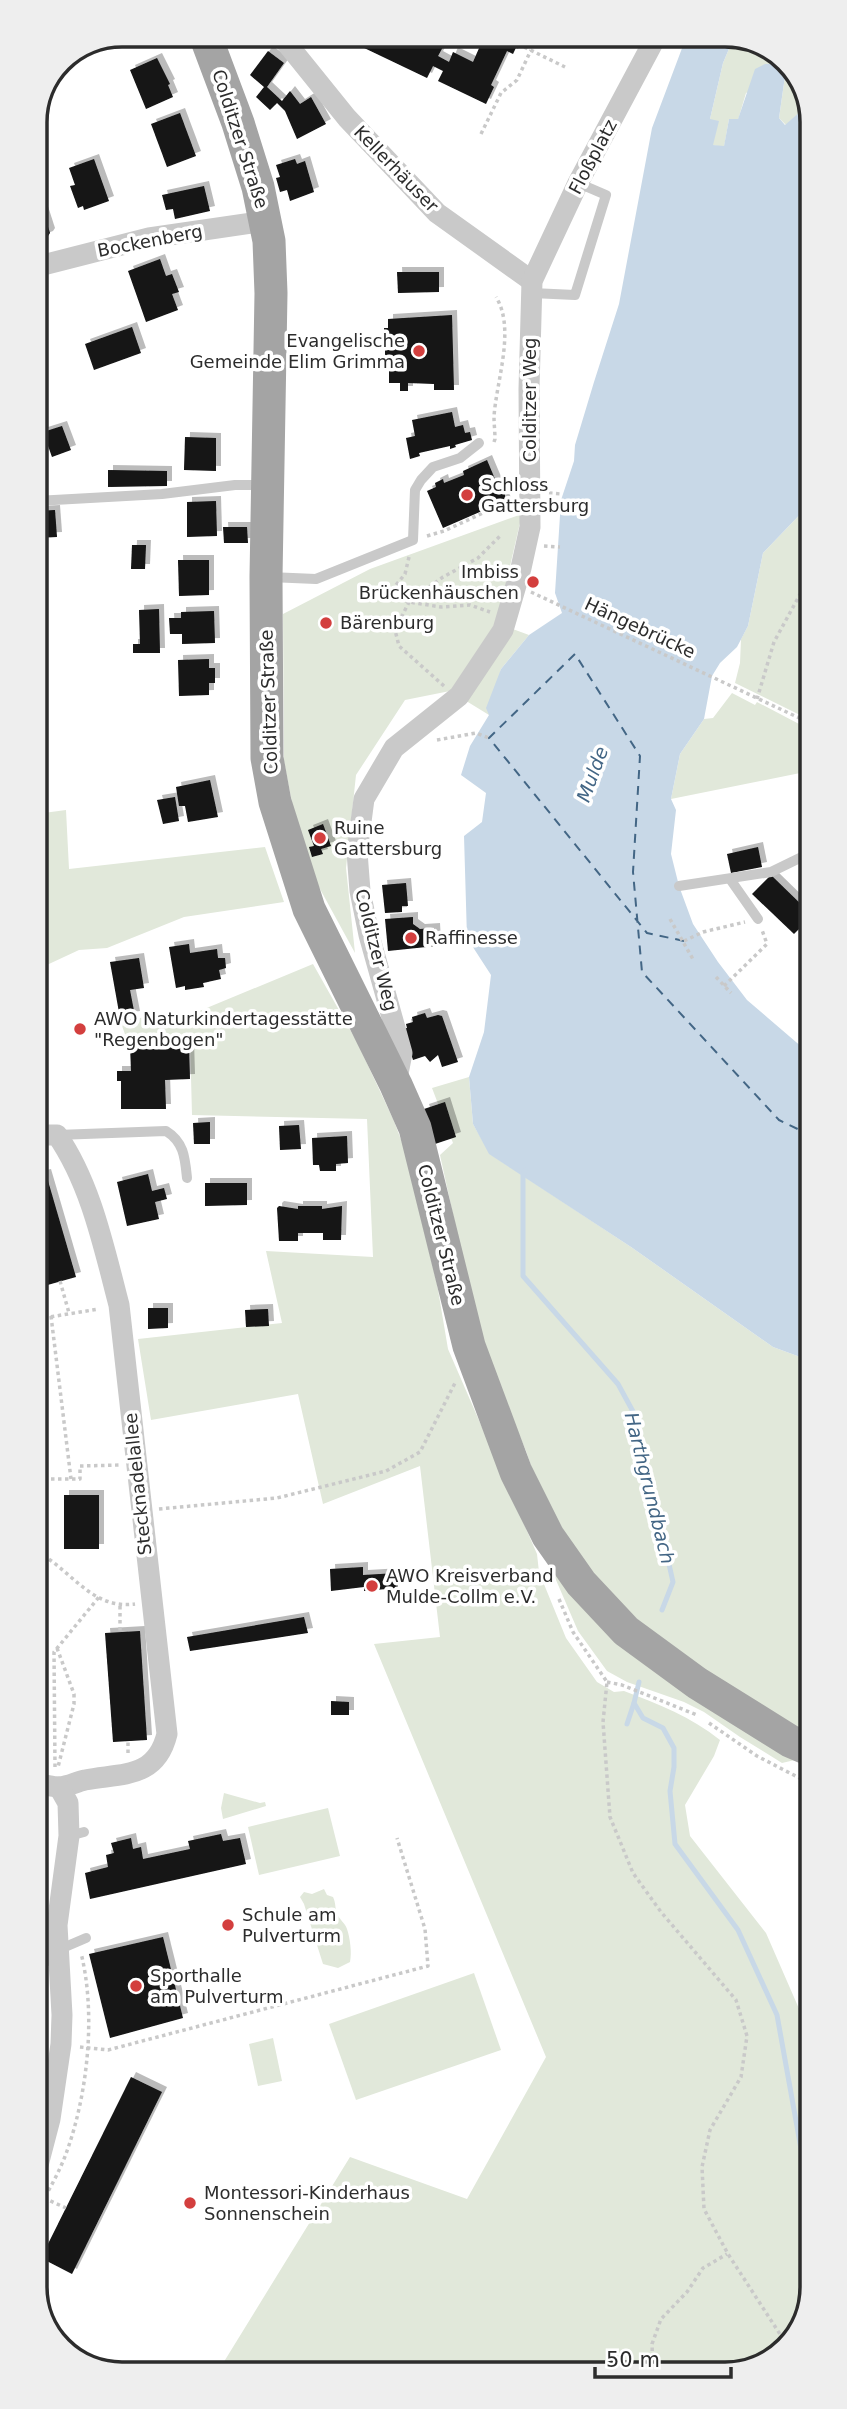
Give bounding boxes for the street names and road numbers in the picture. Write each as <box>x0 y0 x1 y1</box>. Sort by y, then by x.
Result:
street label: Colditzer Straße <box>208 67 273 211</box>
street label: Floßplatz <box>564 116 621 198</box>
street label: Kellerhäuser <box>350 121 443 217</box>
street label: Bockenberg <box>96 220 204 261</box>
street label: Colditzer Weg <box>519 338 540 462</box>
street label: Hängebrücke <box>582 593 699 662</box>
street label: Colditzer Straße <box>255 629 282 775</box>
street label: Colditzer Weg <box>351 887 402 1013</box>
street label: Colditzer Straße <box>414 1162 469 1308</box>
street label: Stecknadelallee <box>120 1412 155 1556</box>

